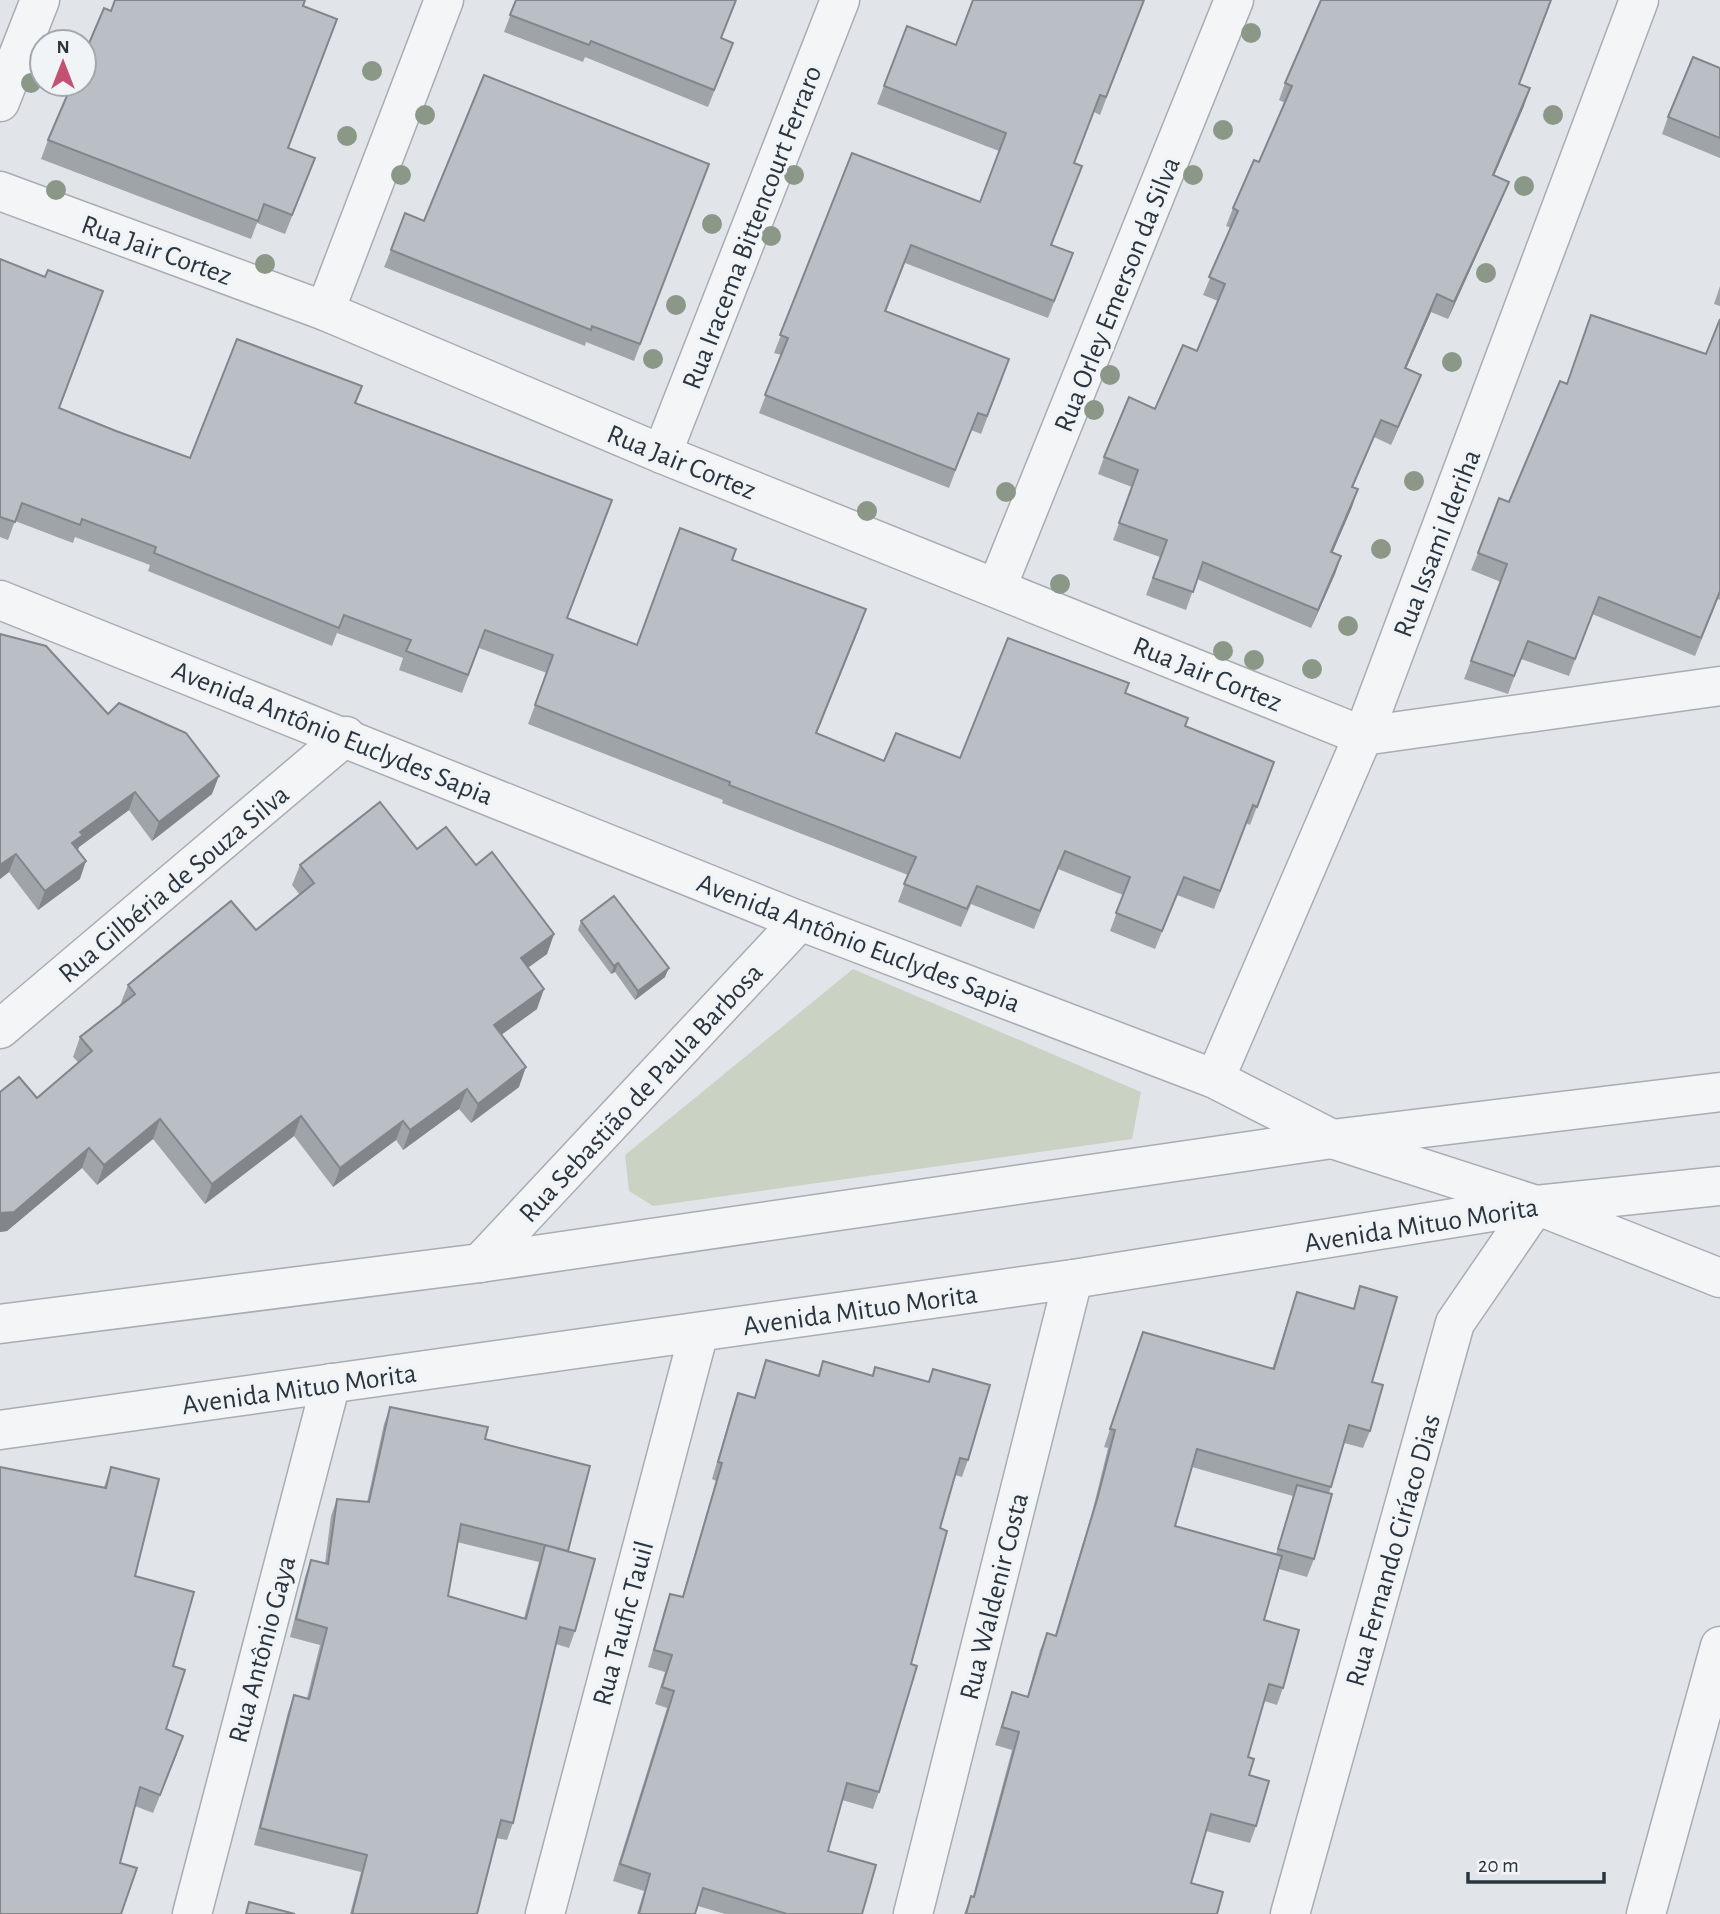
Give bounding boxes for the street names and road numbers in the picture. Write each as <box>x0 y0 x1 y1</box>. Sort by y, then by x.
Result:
street label: Rua Iracema Bittencourt Ferraro <box>678 62 828 393</box>
street label: Rua Orley Emerson da Silva <box>1050 153 1186 436</box>
street label: Rua Jair Cortez <box>77 211 235 291</box>
street label: Rua Jair Cortez <box>603 420 760 505</box>
street label: Rua Issami Ideriha <box>1389 446 1487 641</box>
street label: Rua Jair Cortez <box>1129 632 1286 717</box>
street label: Avenida Antônio Euclydes Sapia <box>168 657 497 811</box>
street label: Rua Gilbéria de Souza Silva <box>54 780 295 989</box>
street label: Avenida Antônio Euclydes Sapia <box>693 869 1024 1019</box>
street label: Rua Sebastião de Paula Barbosa <box>514 958 769 1228</box>
street label: Avenida Mituo Morita <box>1302 1194 1540 1258</box>
street label: Avenida Mituo Morita <box>741 1281 979 1341</box>
street label: Avenida Mituo Morita <box>180 1360 418 1420</box>
street label: Rua Fernando Ciríaco Dias <box>1342 1411 1446 1690</box>
street label: Rua Waldenir Costa <box>956 1490 1034 1703</box>
street label: Rua Taufic Tauil <box>588 1538 659 1709</box>
street label: Rua Antônio Gaya <box>225 1553 301 1746</box>

